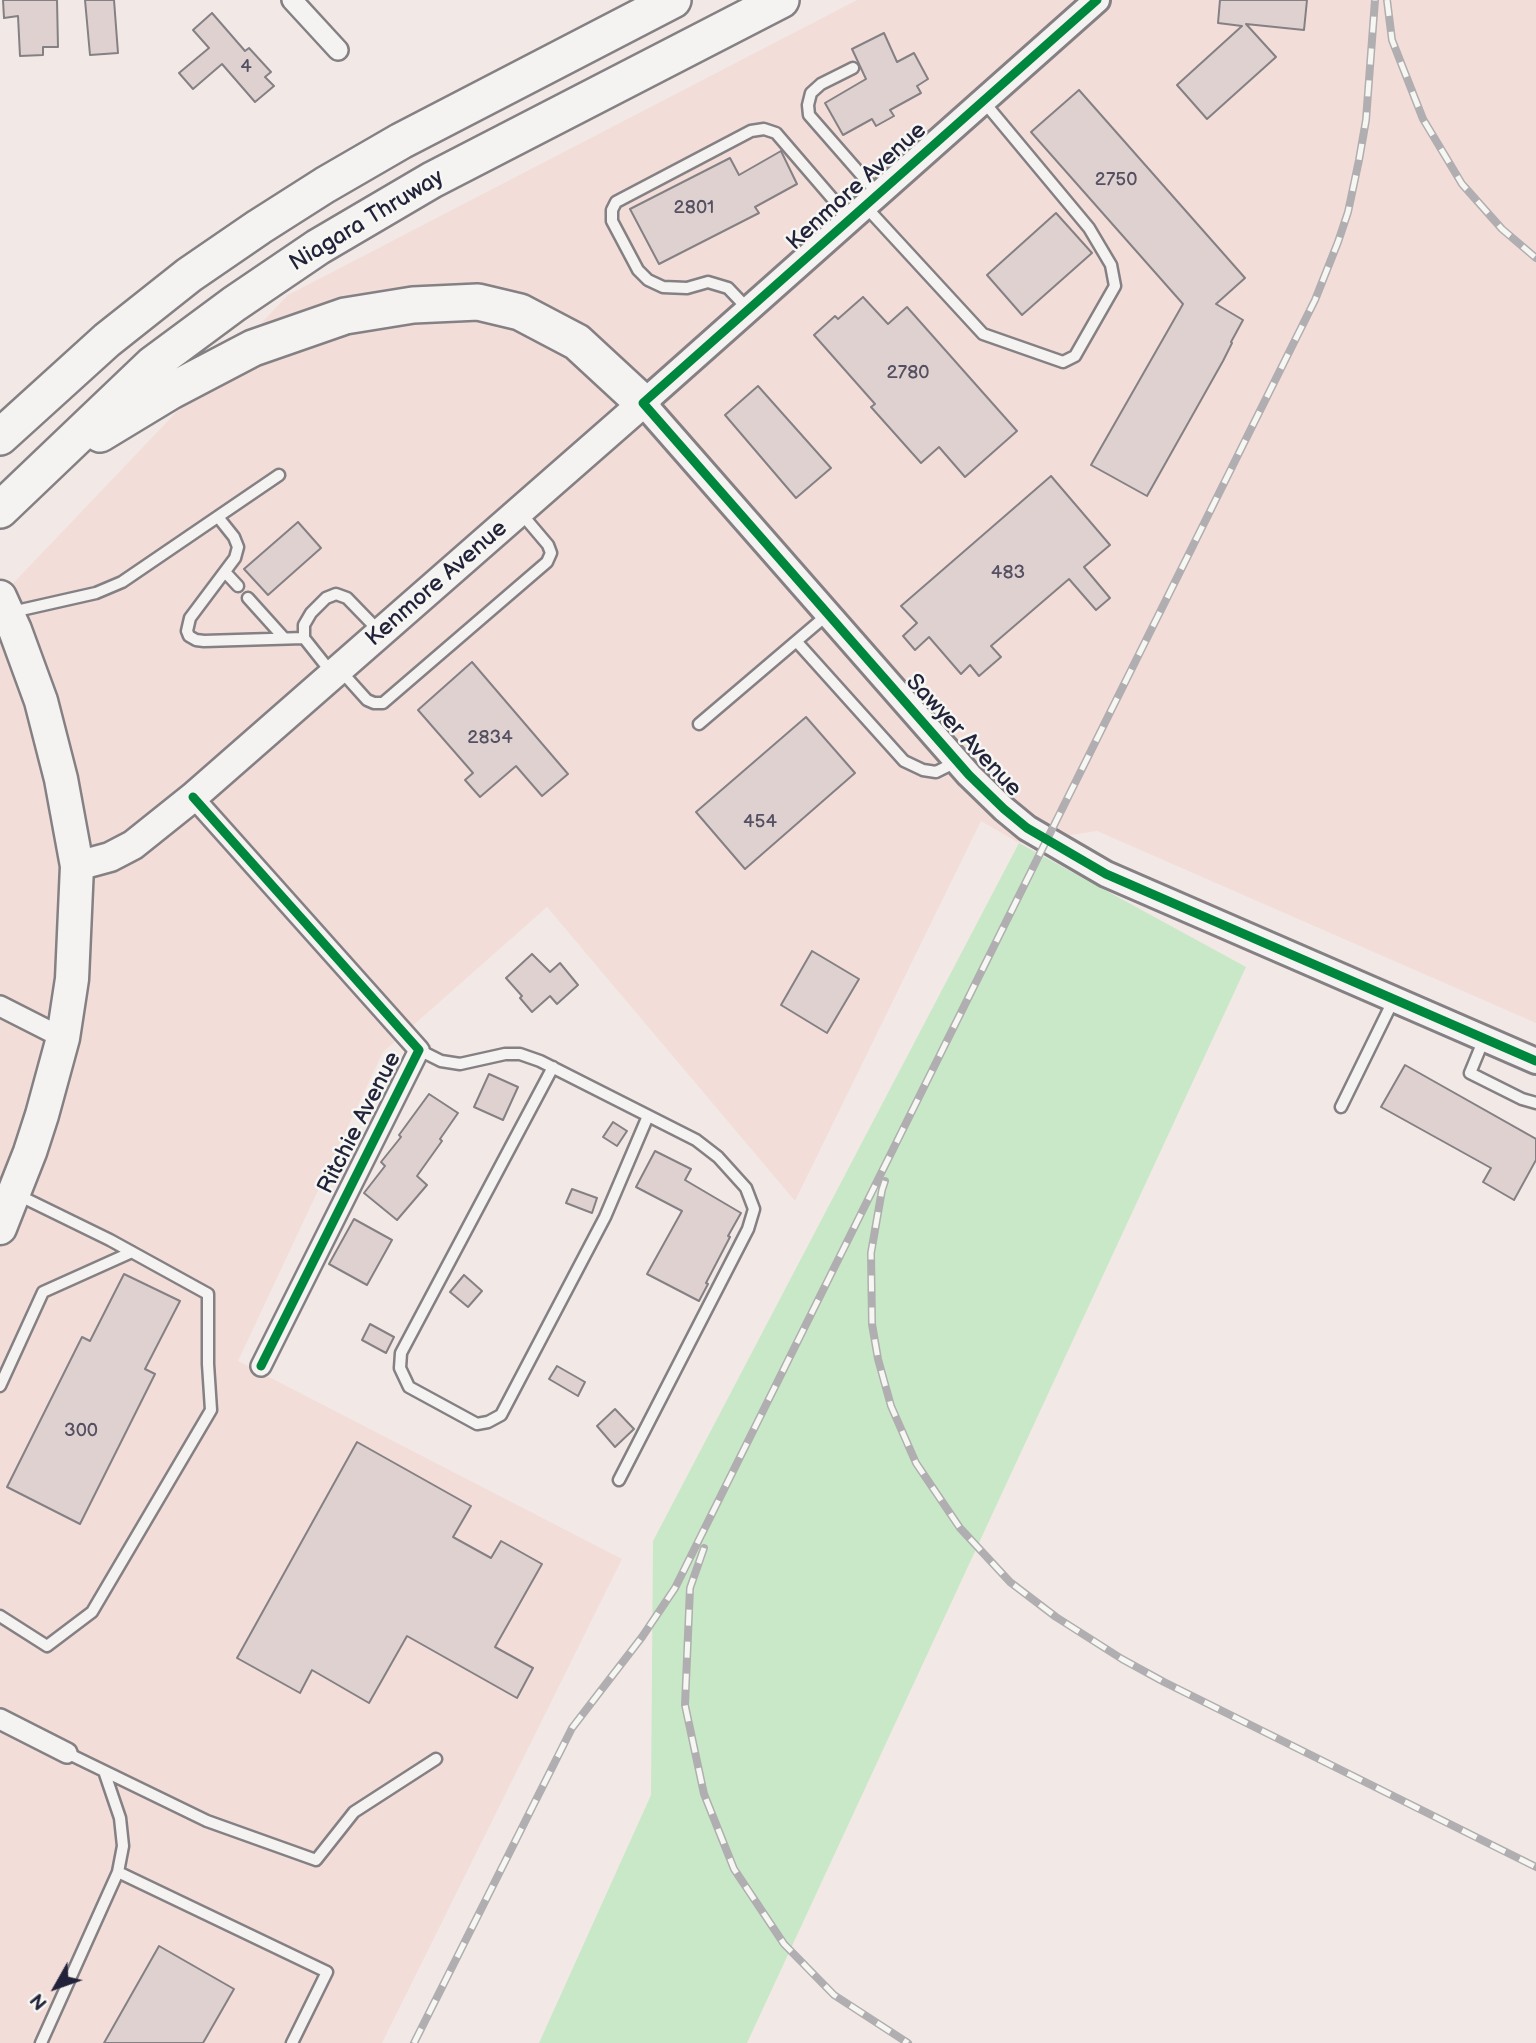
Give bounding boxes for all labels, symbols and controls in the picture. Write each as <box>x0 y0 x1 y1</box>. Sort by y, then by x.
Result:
house number: 4 <box>240 56 252 78</box>
street label: Kenmore Avenue <box>782 117 932 257</box>
street label: Niagara Thruway <box>285 164 449 278</box>
house number: 2750 <box>1095 169 1137 191</box>
house number: 2801 <box>674 197 714 219</box>
house number: 2780 <box>887 362 929 384</box>
street label: Kenmore Avenue <box>361 515 513 653</box>
house number: 483 <box>991 562 1025 584</box>
street label: Sawyer Avenue <box>899 669 1027 803</box>
house number: 2834 <box>467 727 513 749</box>
house number: 454 <box>743 811 777 833</box>
street label: Ritchie Avenue <box>312 1047 408 1199</box>
house number: 300 <box>64 1420 98 1442</box>
north arrow <box>21 1952 91 2022</box>
text: N <box>26 1988 53 2014</box>

